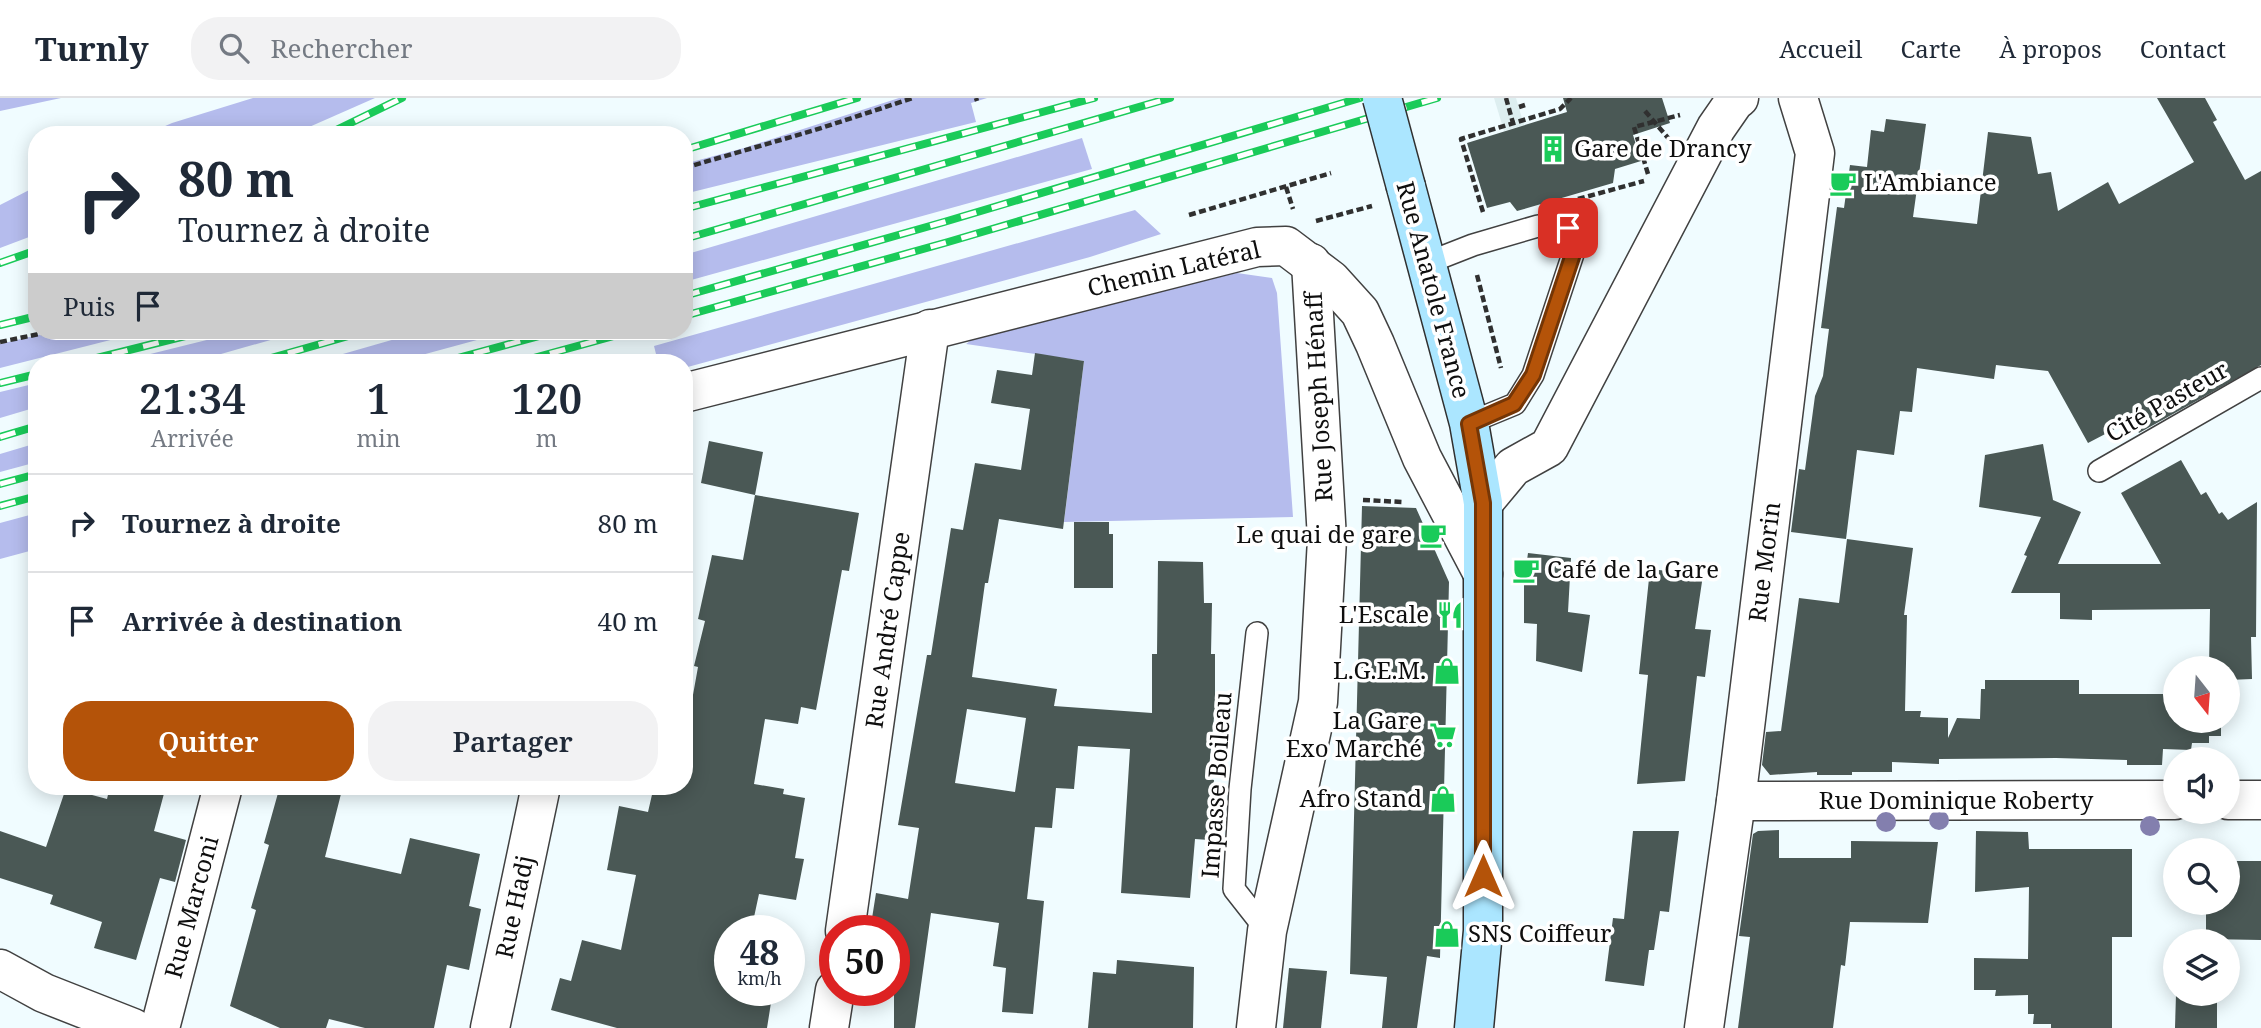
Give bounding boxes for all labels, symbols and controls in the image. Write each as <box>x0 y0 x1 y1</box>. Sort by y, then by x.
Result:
search box <box>191 17 681 80</box>
text: Turnly <box>35 26 149 71</box>
icon: search <box>215 29 253 67</box>
text: Rechercher <box>271 30 412 66</box>
text: Accueil <box>1779 32 1862 65</box>
text: Carte <box>1900 32 1961 65</box>
text: À propos <box>1999 32 2102 65</box>
text: Contact <box>2140 32 2226 65</box>
place label: Gare de Drancy <box>1574 131 1752 164</box>
building icon: Gare de Drancy <box>1538 134 1568 164</box>
text: 80 m <box>178 145 294 211</box>
icon: right <box>63 154 154 245</box>
place label: L'Ambiance <box>1864 165 1997 198</box>
cafe icon: L'Ambiance <box>1828 168 1858 198</box>
street label: Rue Anatole France <box>1390 177 1479 402</box>
pin <box>1538 198 1598 258</box>
text: Tournez à droite <box>178 208 430 251</box>
icon: arrive <box>1549 209 1587 247</box>
street label: Chemin Latéral <box>1084 231 1264 303</box>
icon: arrive <box>129 287 167 325</box>
text: Puis <box>63 288 115 324</box>
street label: Rue Joseph Hénaff <box>1295 289 1339 503</box>
street label: Cité Pasteur <box>2099 352 2234 449</box>
text: 21:34 <box>139 369 246 426</box>
text: 1 <box>367 369 390 426</box>
text: 120 <box>511 369 582 426</box>
text: Arrivée <box>151 422 234 454</box>
text: min <box>357 422 401 454</box>
text: m <box>536 422 558 454</box>
street label: Rue Morin <box>1740 500 1787 624</box>
icon: right <box>63 504 101 542</box>
text: Tournez à droite <box>122 505 341 541</box>
text: 80 m <box>598 505 658 541</box>
place label: Le quai de gare <box>1236 517 1412 550</box>
cafe icon: Le quai de gare <box>1418 520 1448 550</box>
street label: Rue André Cappe <box>856 529 917 730</box>
place label: Café de la Gare <box>1547 552 1719 585</box>
cafe icon: Café de la Gare <box>1511 555 1541 585</box>
place label: L'Escale <box>1339 597 1429 630</box>
restaurant icon: L'Escale <box>1435 600 1465 630</box>
icon: arrive <box>63 602 101 640</box>
text: Arrivée à destination <box>122 603 402 639</box>
text: 40 m <box>598 603 658 639</box>
place label: L.G.E.M. <box>1333 653 1426 686</box>
shop icon: L.G.E.M. <box>1432 656 1462 686</box>
north arrow <box>2163 656 2240 733</box>
map controls <box>2163 656 2240 1006</box>
street label: Impasse Boileau <box>1193 691 1238 879</box>
button: Quitter <box>63 701 354 781</box>
button: Partager <box>368 701 658 781</box>
place label: La Gare Exo Marché <box>1286 703 1422 764</box>
supermarket icon: La Gare Exo Marché <box>1428 720 1458 750</box>
button: sound <box>2163 747 2240 824</box>
place label: Afro Stand <box>1300 781 1422 814</box>
street label: Rue Dominique Roberty <box>1819 783 2094 816</box>
shop icon: Afro Stand <box>1428 784 1458 814</box>
street label: Rue Marconi <box>156 831 225 982</box>
button: search <box>2163 838 2240 915</box>
position arrow <box>1446 839 1520 913</box>
street label: Rue Hadj <box>487 852 541 961</box>
speed limit sign: 50 <box>819 915 910 1006</box>
place label: SNS Coiffeur <box>1468 916 1611 949</box>
shop icon: SNS Coiffeur <box>1432 919 1462 949</box>
text: 48 <box>740 928 779 975</box>
button: layers <box>2163 929 2240 1006</box>
text: km/h <box>737 966 782 990</box>

